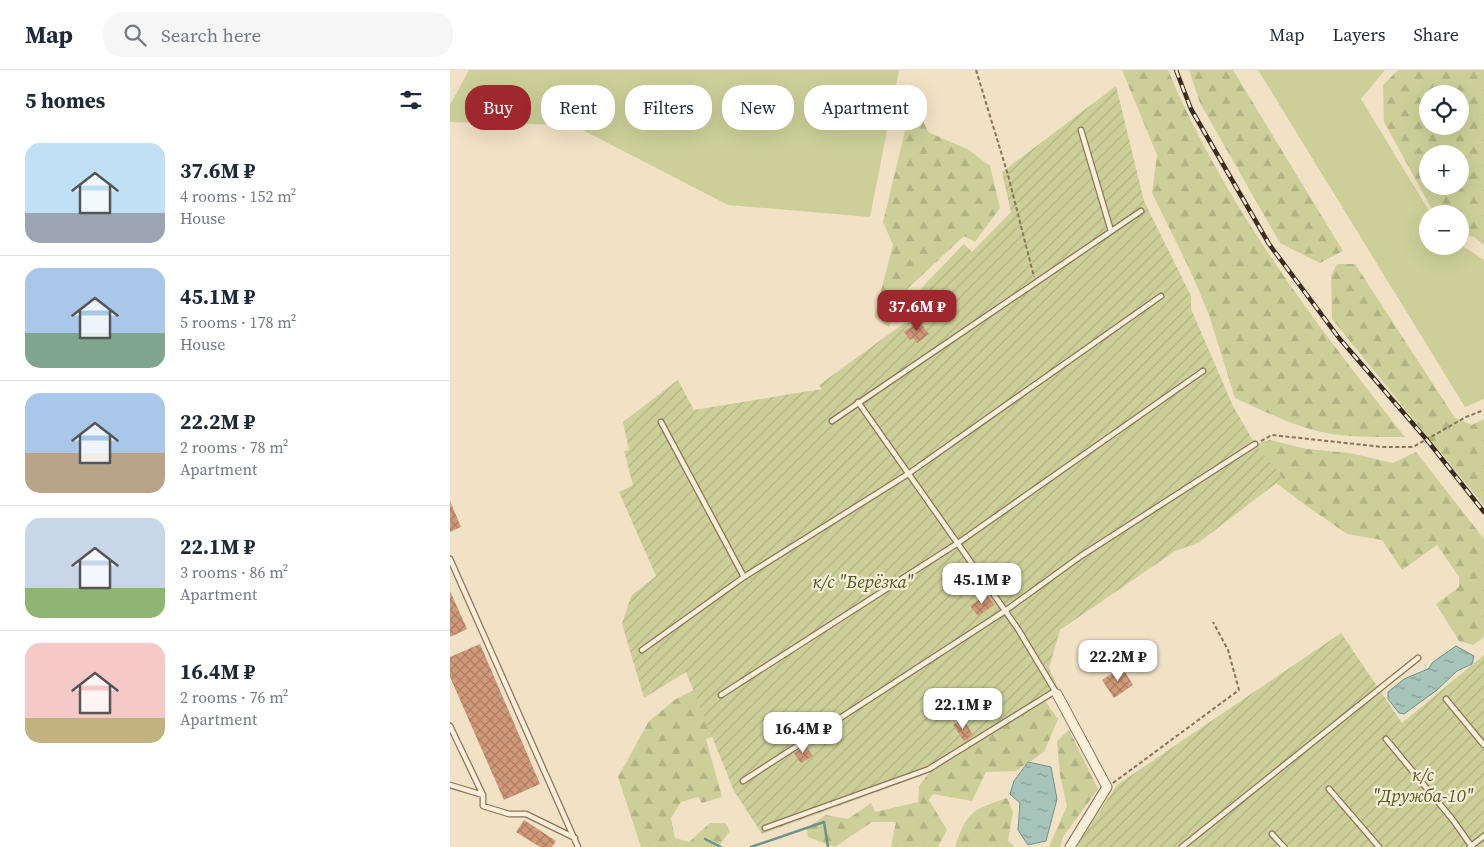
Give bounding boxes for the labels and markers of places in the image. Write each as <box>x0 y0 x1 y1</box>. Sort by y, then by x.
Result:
pin: 37.6M ₽ <box>871 290 963 332</box>
pin: 45.1M ₽ <box>936 562 1028 605</box>
pin: 22.2M ₽ <box>1072 640 1164 682</box>
pin: 22.1M ₽ <box>917 688 1009 730</box>
pin: 16.4M ₽ <box>757 712 849 754</box>

